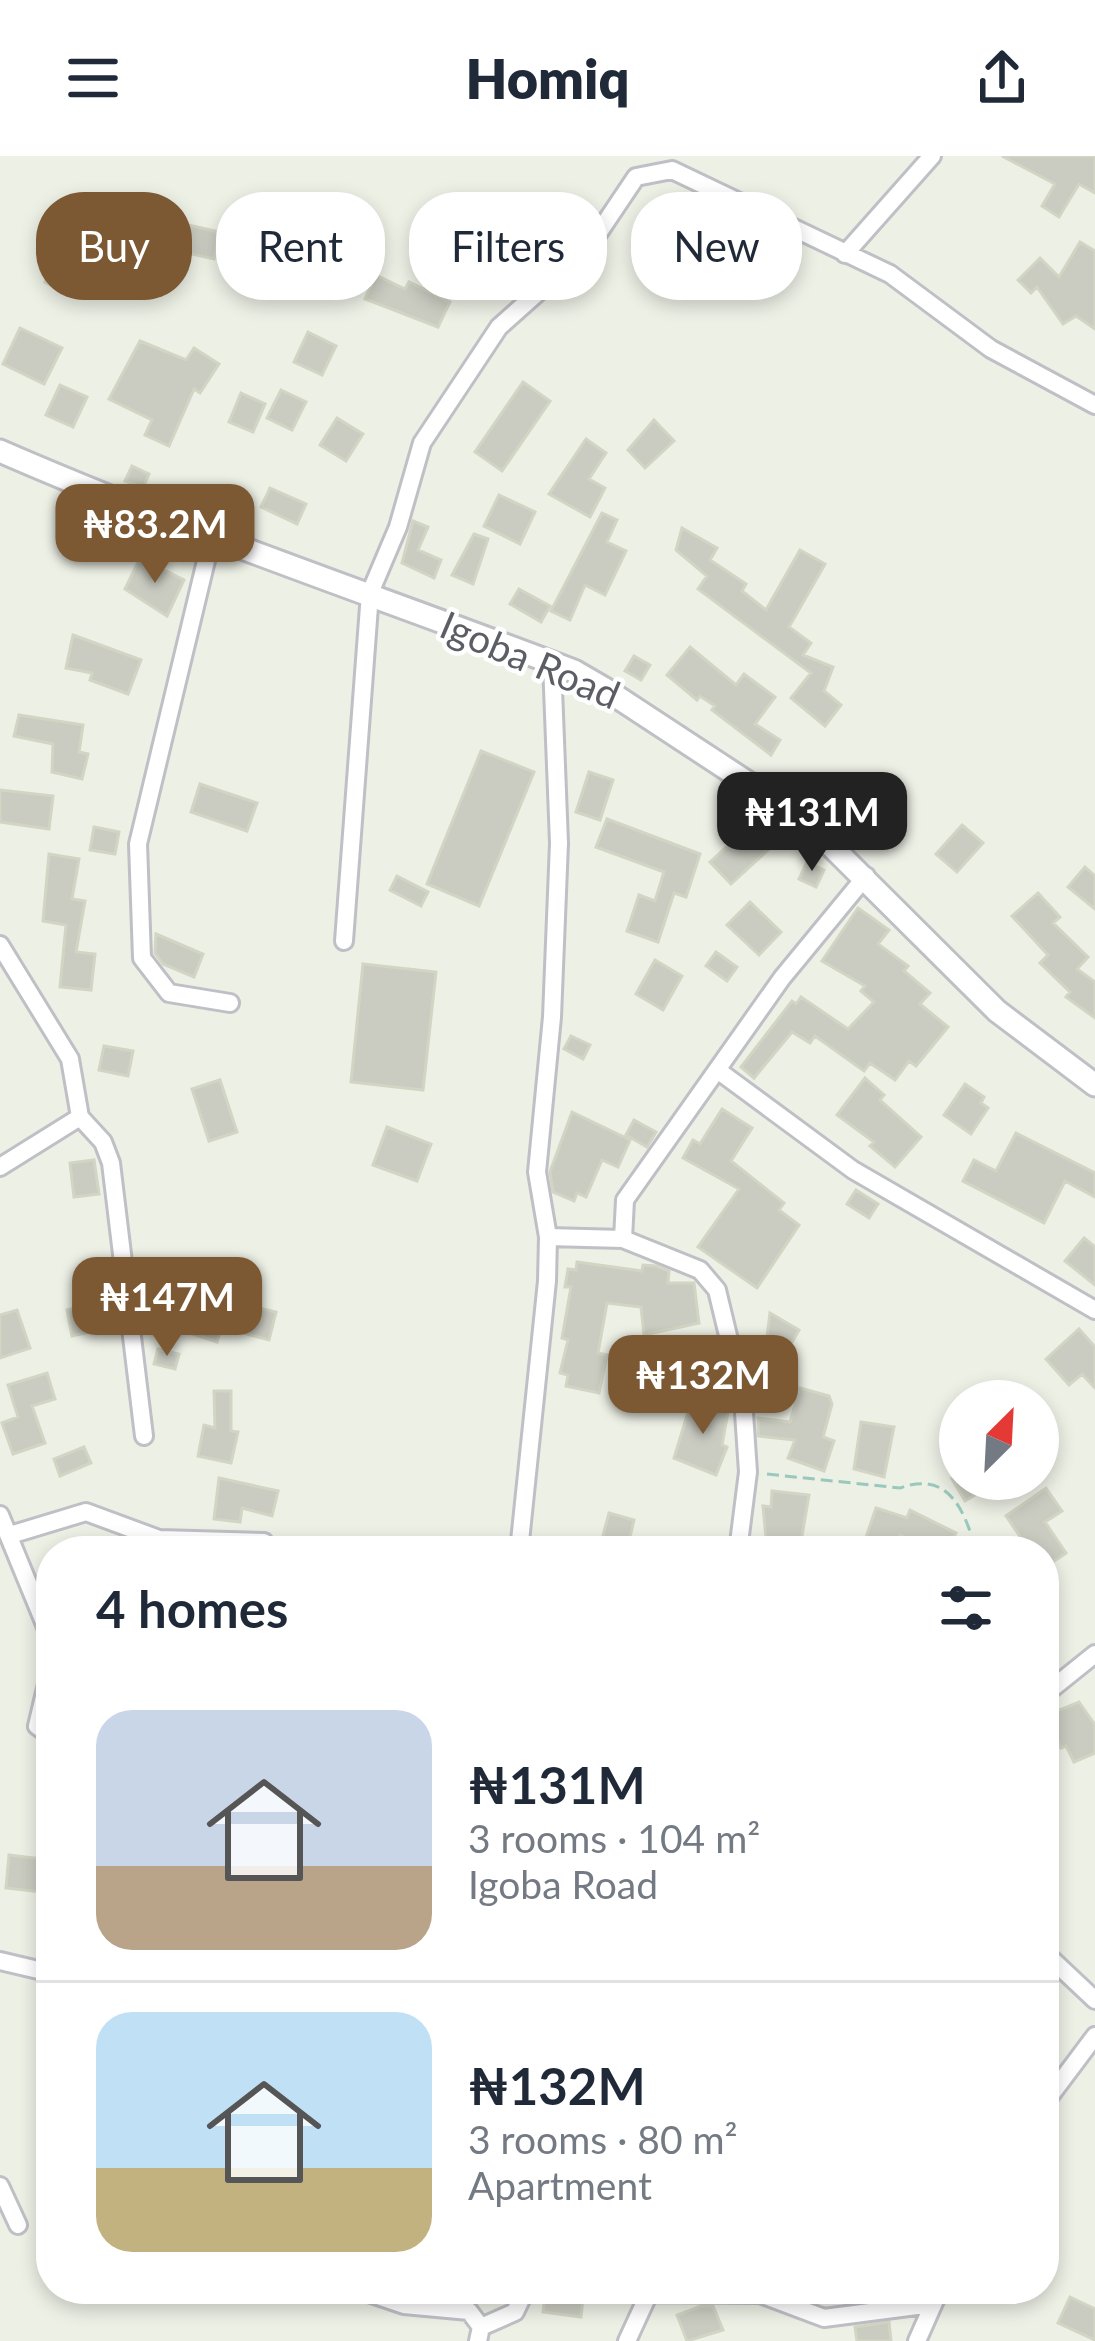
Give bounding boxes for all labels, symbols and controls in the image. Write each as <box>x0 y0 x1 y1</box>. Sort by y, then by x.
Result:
icon: menu <box>60 45 126 111</box>
icon: share <box>969 45 1035 111</box>
text: Homiq <box>466 46 629 111</box>
chip: Buy <box>36 192 192 300</box>
chip: Rent <box>216 192 385 300</box>
chip: Filters <box>409 192 607 300</box>
chip: New <box>631 192 802 300</box>
pin: ₦83.2M <box>57 484 253 586</box>
text: ₦83.2M <box>82 500 228 546</box>
street label: Igoba Road <box>434 601 627 717</box>
pin: ₦131M <box>728 772 896 874</box>
text: ₦131M <box>744 788 880 834</box>
pin: ₦147M <box>83 1257 251 1359</box>
text: ₦147M <box>99 1273 235 1319</box>
pin: ₦132M <box>619 1335 787 1437</box>
text: ₦132M <box>635 1351 771 1397</box>
north arrow <box>939 1380 1059 1500</box>
map controls <box>939 1380 1059 1500</box>
icon: filters <box>933 1575 999 1641</box>
text: 4 homes <box>96 1578 288 1639</box>
text: ₦131M <box>468 1754 646 1815</box>
icon: home <box>192 1758 336 1902</box>
text: 3 rooms · 104 m² <box>468 1815 760 1861</box>
text: Igoba Road <box>468 1861 658 1907</box>
text: ₦132M <box>468 2055 646 2116</box>
icon: home <box>192 2060 336 2204</box>
text: 3 rooms · 80 m² <box>468 2116 738 2162</box>
text: Apartment <box>468 2162 652 2208</box>

